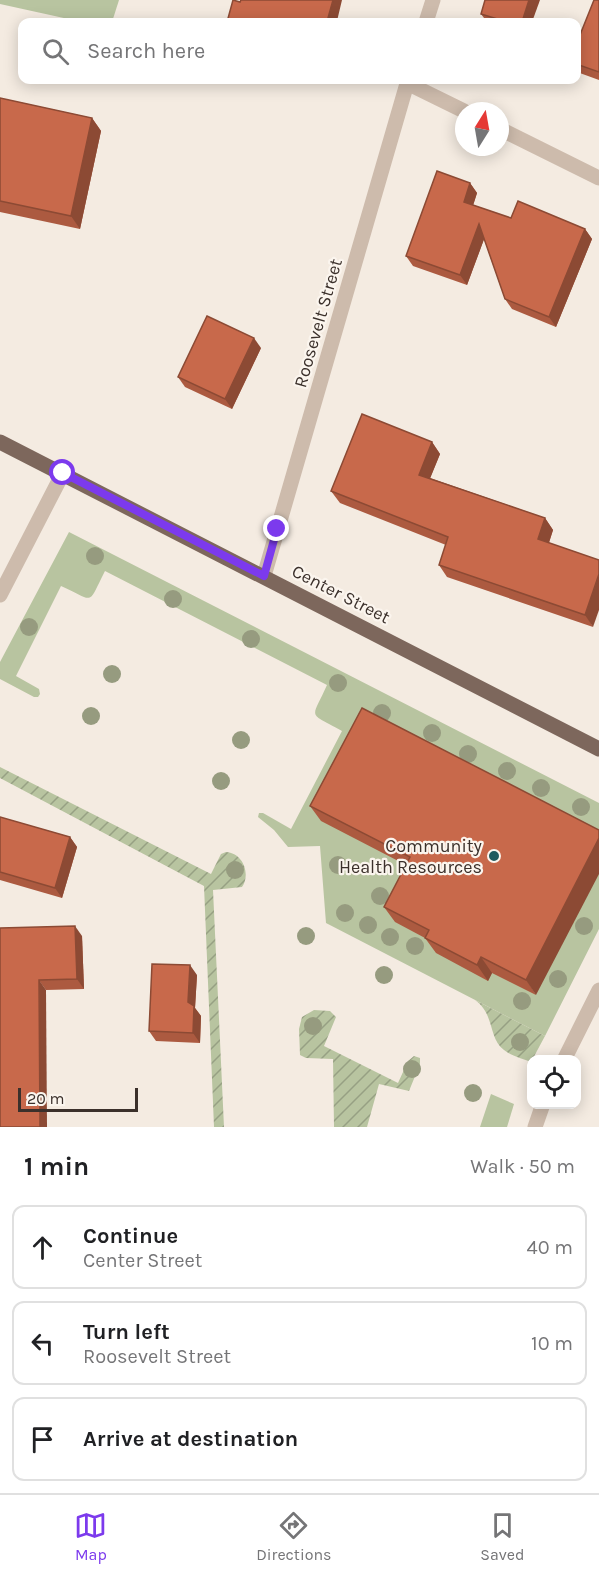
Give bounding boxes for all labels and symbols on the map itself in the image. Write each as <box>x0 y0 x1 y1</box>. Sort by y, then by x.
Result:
north arrow <box>455 102 509 156</box>
street label: Roosevelt Street <box>289 256 347 390</box>
route start <box>49 459 75 485</box>
route end <box>263 515 289 541</box>
street label: Center Street <box>288 560 394 628</box>
place label: Community Health Resources <box>339 835 483 878</box>
marker: Community Health Resources <box>487 849 501 863</box>
scale bar <box>18 1085 138 1112</box>

